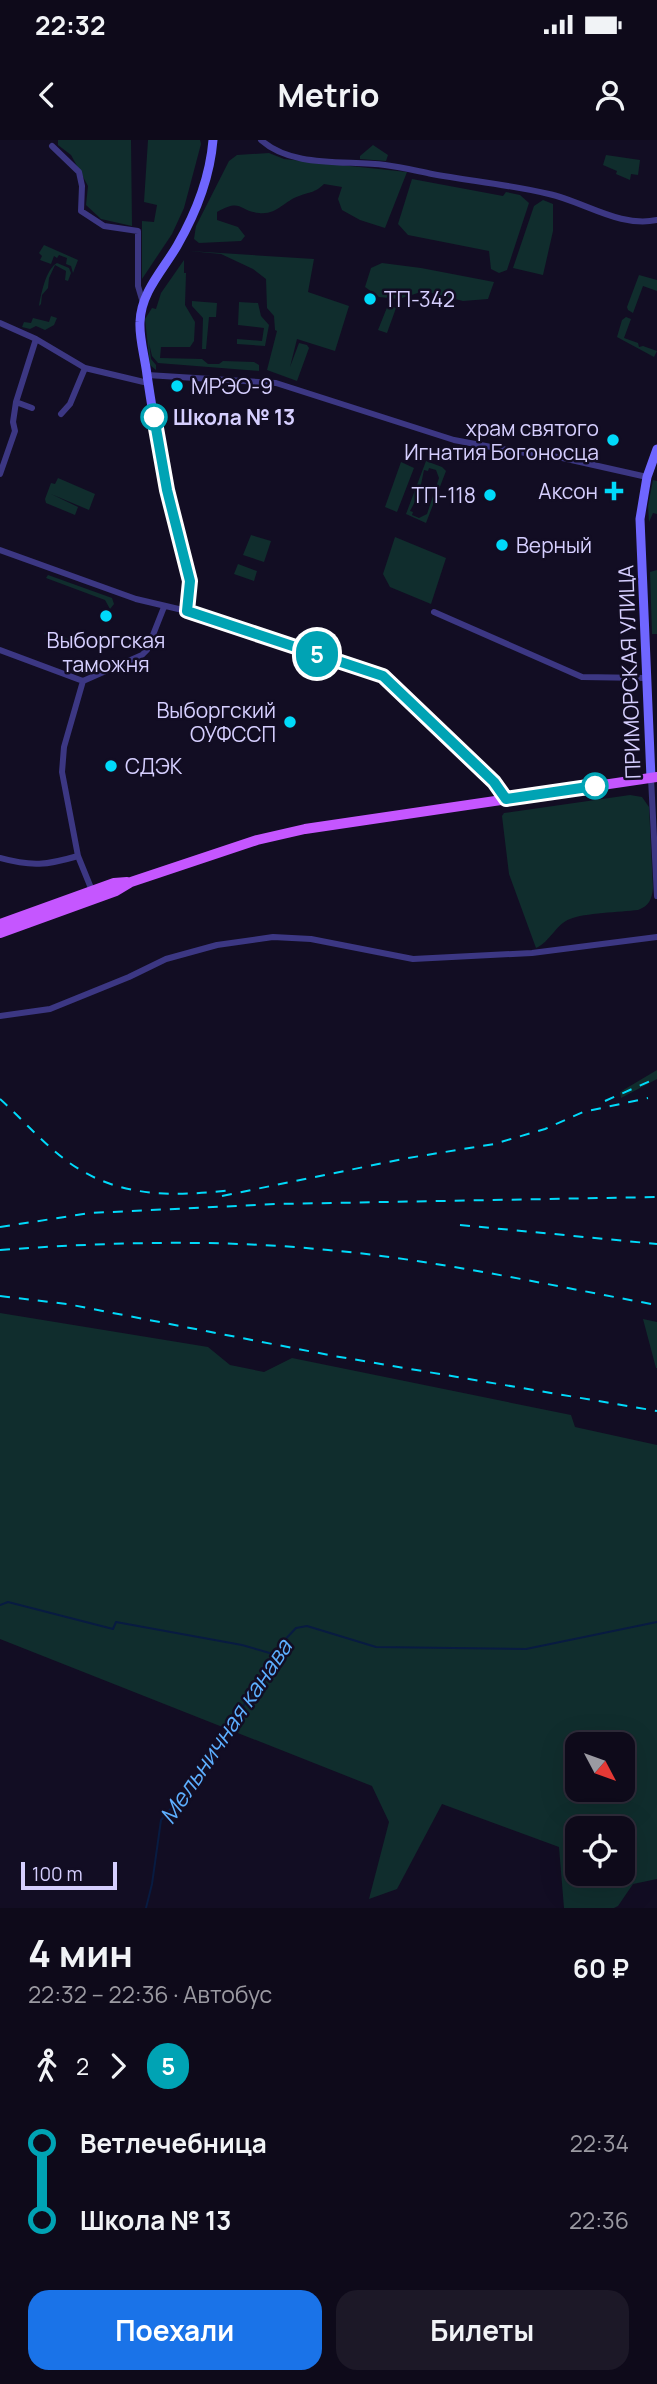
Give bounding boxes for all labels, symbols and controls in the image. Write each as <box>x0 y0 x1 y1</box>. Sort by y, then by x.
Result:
text: 22:32 <box>35 7 105 43</box>
text: Metrio <box>277 73 380 117</box>
icon: back <box>28 76 66 114</box>
icon: person <box>591 76 629 114</box>
place label: ТП-342 <box>384 285 455 313</box>
marker: ТП-342 <box>362 291 378 307</box>
place label: МРЭО-9 <box>191 372 273 400</box>
marker: МРЭО-9 <box>169 378 185 394</box>
place label: Школа № 13 <box>173 403 295 431</box>
marker: Школа № 13 <box>141 404 167 430</box>
place label: храм святого Игнатия Богоносца <box>404 414 599 466</box>
marker: храм святого Игнатия Богоносца <box>605 432 621 448</box>
place label: Аксон <box>538 477 598 505</box>
place label: ТП-118 <box>412 481 476 509</box>
marker: Аксон <box>604 481 624 501</box>
marker: ТП-118 <box>482 487 498 503</box>
place label: Верный <box>516 531 592 559</box>
marker: Верный <box>494 537 510 553</box>
street label: ПРИМОРСКАЯ УЛИЦА <box>611 564 647 780</box>
marker: Выборгская таможня <box>98 608 114 624</box>
place label: Выборгская таможня <box>47 626 165 678</box>
line badge: 5 <box>294 631 340 677</box>
text: 5 <box>310 637 324 670</box>
place label: Выборгский ОУФССП <box>156 696 276 748</box>
marker: Выборгский ОУФССП <box>282 714 298 730</box>
place label: СДЭК <box>125 752 183 780</box>
marker: СДЭК <box>103 758 119 774</box>
unlabelled marker <box>582 773 608 799</box>
water label: Мельничная канава <box>151 1631 299 1830</box>
north arrow <box>565 1732 635 1802</box>
map controls <box>565 1732 635 1886</box>
button: locate <box>565 1816 635 1886</box>
scale bar <box>21 1859 117 1891</box>
text: 100 m <box>32 1861 83 1887</box>
text: 4 мин <box>28 1926 133 1978</box>
text: 60 ₽ <box>573 1950 629 1986</box>
text: 22:32 – 22:36 · Автобус <box>28 1978 272 2010</box>
icon: walk <box>28 2047 66 2085</box>
icon: forward <box>99 2047 137 2085</box>
text: 5 <box>161 2049 175 2082</box>
text: 2 <box>76 2050 89 2082</box>
text: Ветлечебница <box>80 2125 267 2161</box>
text: 22:34 <box>570 2127 629 2159</box>
text: Школа № 13 <box>80 2202 231 2238</box>
text: 22:36 <box>569 2204 629 2236</box>
button: Поехали <box>28 2290 322 2370</box>
button: Билеты <box>336 2290 629 2370</box>

